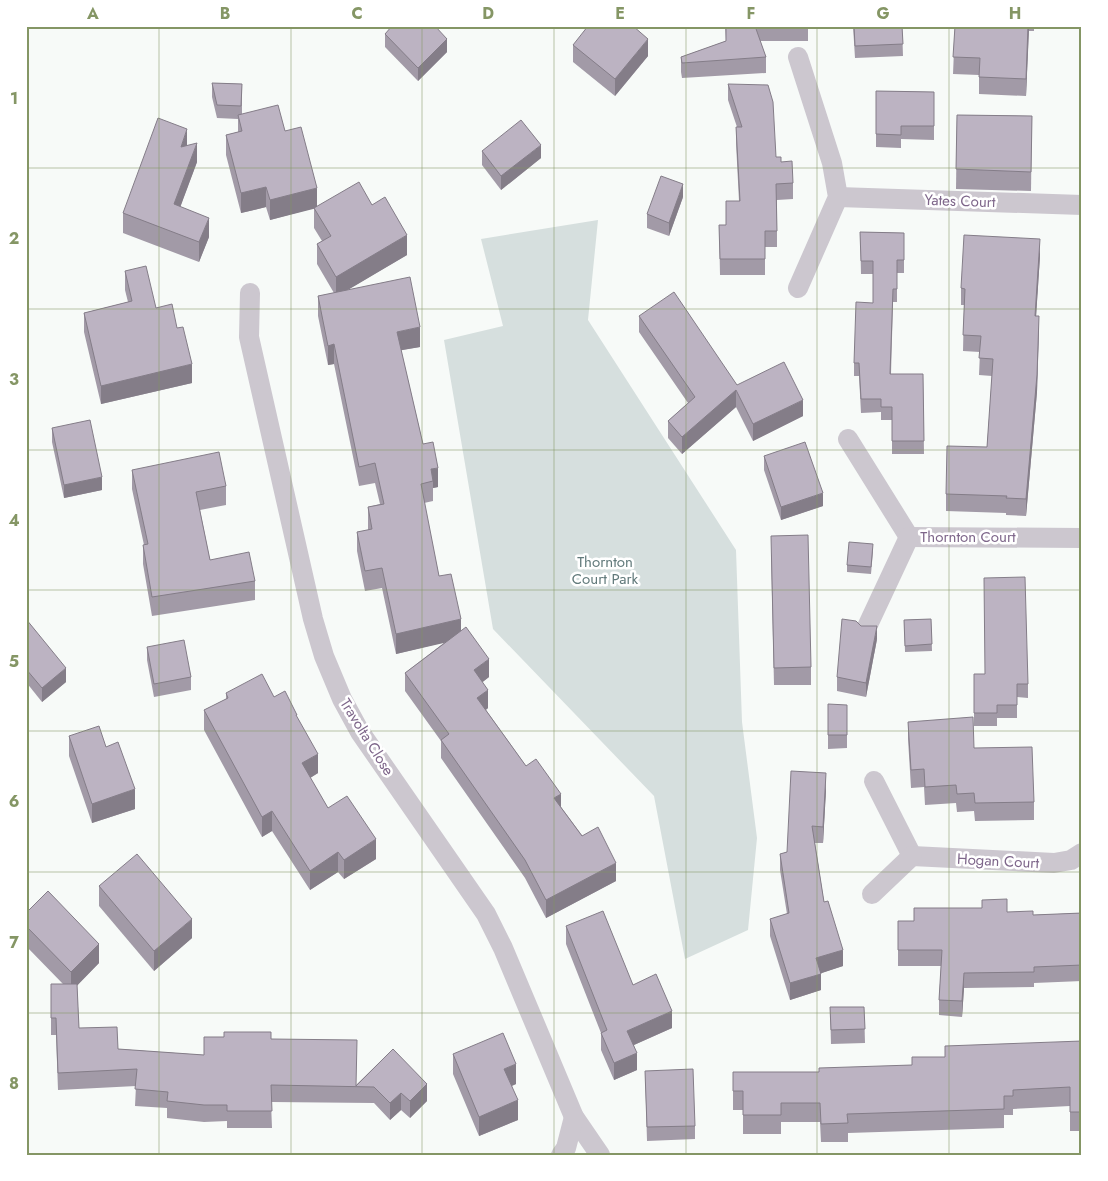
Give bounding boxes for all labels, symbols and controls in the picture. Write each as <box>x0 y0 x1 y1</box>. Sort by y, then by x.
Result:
text: A <box>86 2 99 25</box>
text: B <box>220 2 230 25</box>
text: C <box>351 2 363 25</box>
text: D <box>482 2 494 25</box>
text: E <box>615 2 625 25</box>
text: F <box>747 2 755 25</box>
text: G <box>876 2 890 25</box>
text: H <box>1009 2 1021 25</box>
text: 1 <box>10 87 18 110</box>
street label: Yates Court <box>924 189 996 213</box>
text: 2 <box>9 227 19 250</box>
text: 3 <box>9 368 19 391</box>
text: 4 <box>8 509 20 532</box>
street label: Thornton Court <box>920 526 1016 548</box>
park label: Thornton Court Park <box>572 551 639 590</box>
text: 5 <box>9 650 19 673</box>
street label: Travolta Close <box>335 694 400 780</box>
text: 6 <box>9 790 19 813</box>
street label: Hogan Court <box>956 848 1040 874</box>
text: 7 <box>9 931 19 954</box>
text: 8 <box>9 1072 19 1095</box>

